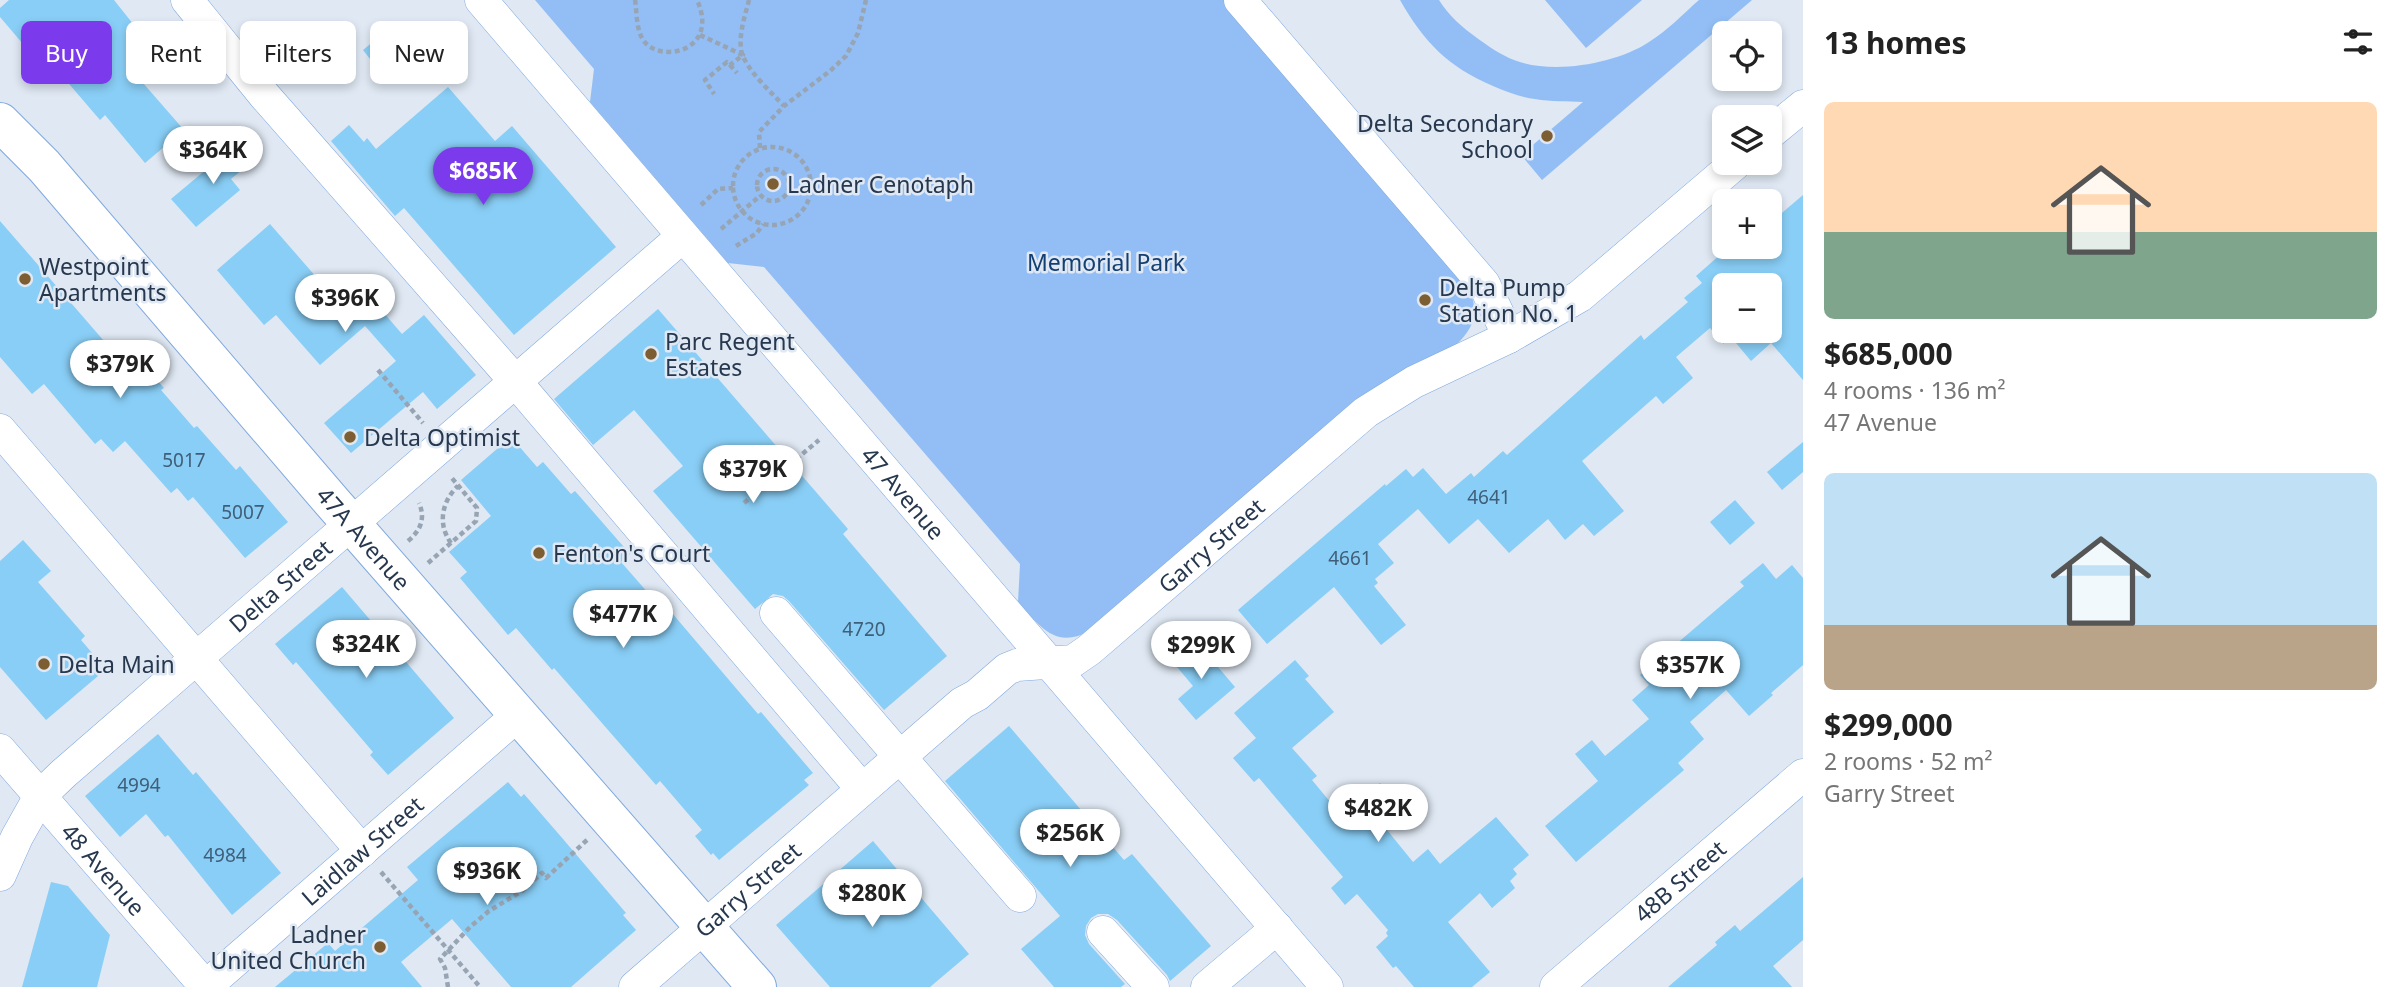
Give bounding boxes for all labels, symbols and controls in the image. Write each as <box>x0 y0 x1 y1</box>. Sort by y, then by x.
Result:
chip: Buy <box>21 21 112 84</box>
chip: Rent <box>126 21 226 84</box>
chip: Filters <box>240 21 356 84</box>
chip: New <box>370 21 468 84</box>
map controls <box>1712 21 1782 343</box>
button: locate <box>1712 21 1782 91</box>
text: 13 homes <box>1824 22 1967 63</box>
icon: filters <box>2339 23 2377 61</box>
button: layers <box>1712 105 1782 175</box>
place label: Delta Secondary School <box>1357 107 1533 165</box>
pin: $364K <box>164 127 262 186</box>
marker: Delta Secondary School <box>1539 128 1555 144</box>
text: $364K <box>179 133 247 165</box>
icon: home <box>2038 147 2164 273</box>
pin: $685K <box>434 148 532 207</box>
text: $685K <box>449 154 517 186</box>
place label: Ladner Cenotaph <box>787 168 974 200</box>
marker: Ladner Cenotaph <box>765 176 781 192</box>
button: + <box>1712 189 1782 259</box>
park label: Memorial Park <box>1027 246 1186 278</box>
place label: Westpoint Apartments <box>39 250 167 308</box>
marker: Westpoint Apartments <box>17 271 33 287</box>
place label: Delta Pump Station No. 1 <box>1439 271 1578 329</box>
button: − <box>1712 273 1782 343</box>
pin: $396K <box>296 274 394 334</box>
text: $396K <box>311 281 379 313</box>
marker: Delta Pump Station No. 1 <box>1417 292 1433 308</box>
place label: Parc Regent Estates <box>665 325 795 383</box>
text: $685,000 <box>1824 333 1953 374</box>
pin: $379K <box>71 340 169 400</box>
marker: Parc Regent Estates <box>643 346 659 362</box>
text: $379K <box>86 347 154 379</box>
text: 4 rooms · 136 m² <box>1824 374 2006 406</box>
text: 47 Avenue <box>1824 406 1937 438</box>
place label: Delta Optimist <box>364 421 520 453</box>
marker: Delta Optimist <box>342 429 358 445</box>
street label: 47 Avenue <box>854 439 952 546</box>
pin: $379K <box>704 446 802 505</box>
house number: 5017 <box>162 447 206 473</box>
text: $379K <box>719 452 787 484</box>
street label: 47A Avenue <box>310 480 418 597</box>
house number: 4641 <box>1467 484 1511 510</box>
street label: Garry Street <box>1151 490 1271 600</box>
house number: 5007 <box>221 499 265 525</box>
icon: home <box>2038 518 2164 644</box>
street label: Delta Street <box>222 532 339 639</box>
place label: Fenton's Court <box>553 537 710 569</box>
marker: Fenton's Court <box>531 545 547 561</box>
house number: 4661 <box>1328 545 1372 571</box>
pin: $477K <box>574 590 672 650</box>
text: $477K <box>589 597 657 629</box>
house number: 4720 <box>842 616 886 642</box>
pin: $324K <box>317 620 415 680</box>
pin: $299K <box>1152 622 1250 681</box>
text: $324K <box>332 627 400 659</box>
text: $299K <box>1167 628 1235 660</box>
pin: $357K <box>1641 642 1739 701</box>
place label: Delta Main <box>58 648 175 680</box>
text: $357K <box>1656 648 1724 680</box>
marker: Delta Main <box>36 656 52 672</box>
text: $299,000 <box>1824 704 1953 745</box>
text: 2 rooms · 52 m² <box>1824 745 1993 777</box>
house number: 4994 <box>117 772 161 798</box>
text: Garry Street <box>1824 777 1955 809</box>
pin: $482K <box>1329 784 1427 844</box>
street label: Laidlaw Street <box>294 789 430 913</box>
text: $482K <box>1344 791 1412 823</box>
pin: $256K <box>1021 810 1119 869</box>
street label: 48 Avenue <box>54 816 153 922</box>
text: $256K <box>1036 816 1104 848</box>
street label: 48B Street <box>1627 832 1732 929</box>
street label: Garry Street <box>688 834 807 944</box>
house number: 4984 <box>203 842 247 868</box>
pin: $936K <box>438 848 536 907</box>
text: $936K <box>453 854 521 886</box>
pin: $280K <box>823 870 921 929</box>
text: $280K <box>838 876 906 908</box>
place label: Ladner United Church <box>210 918 366 976</box>
marker: Ladner United Church <box>372 939 388 955</box>

